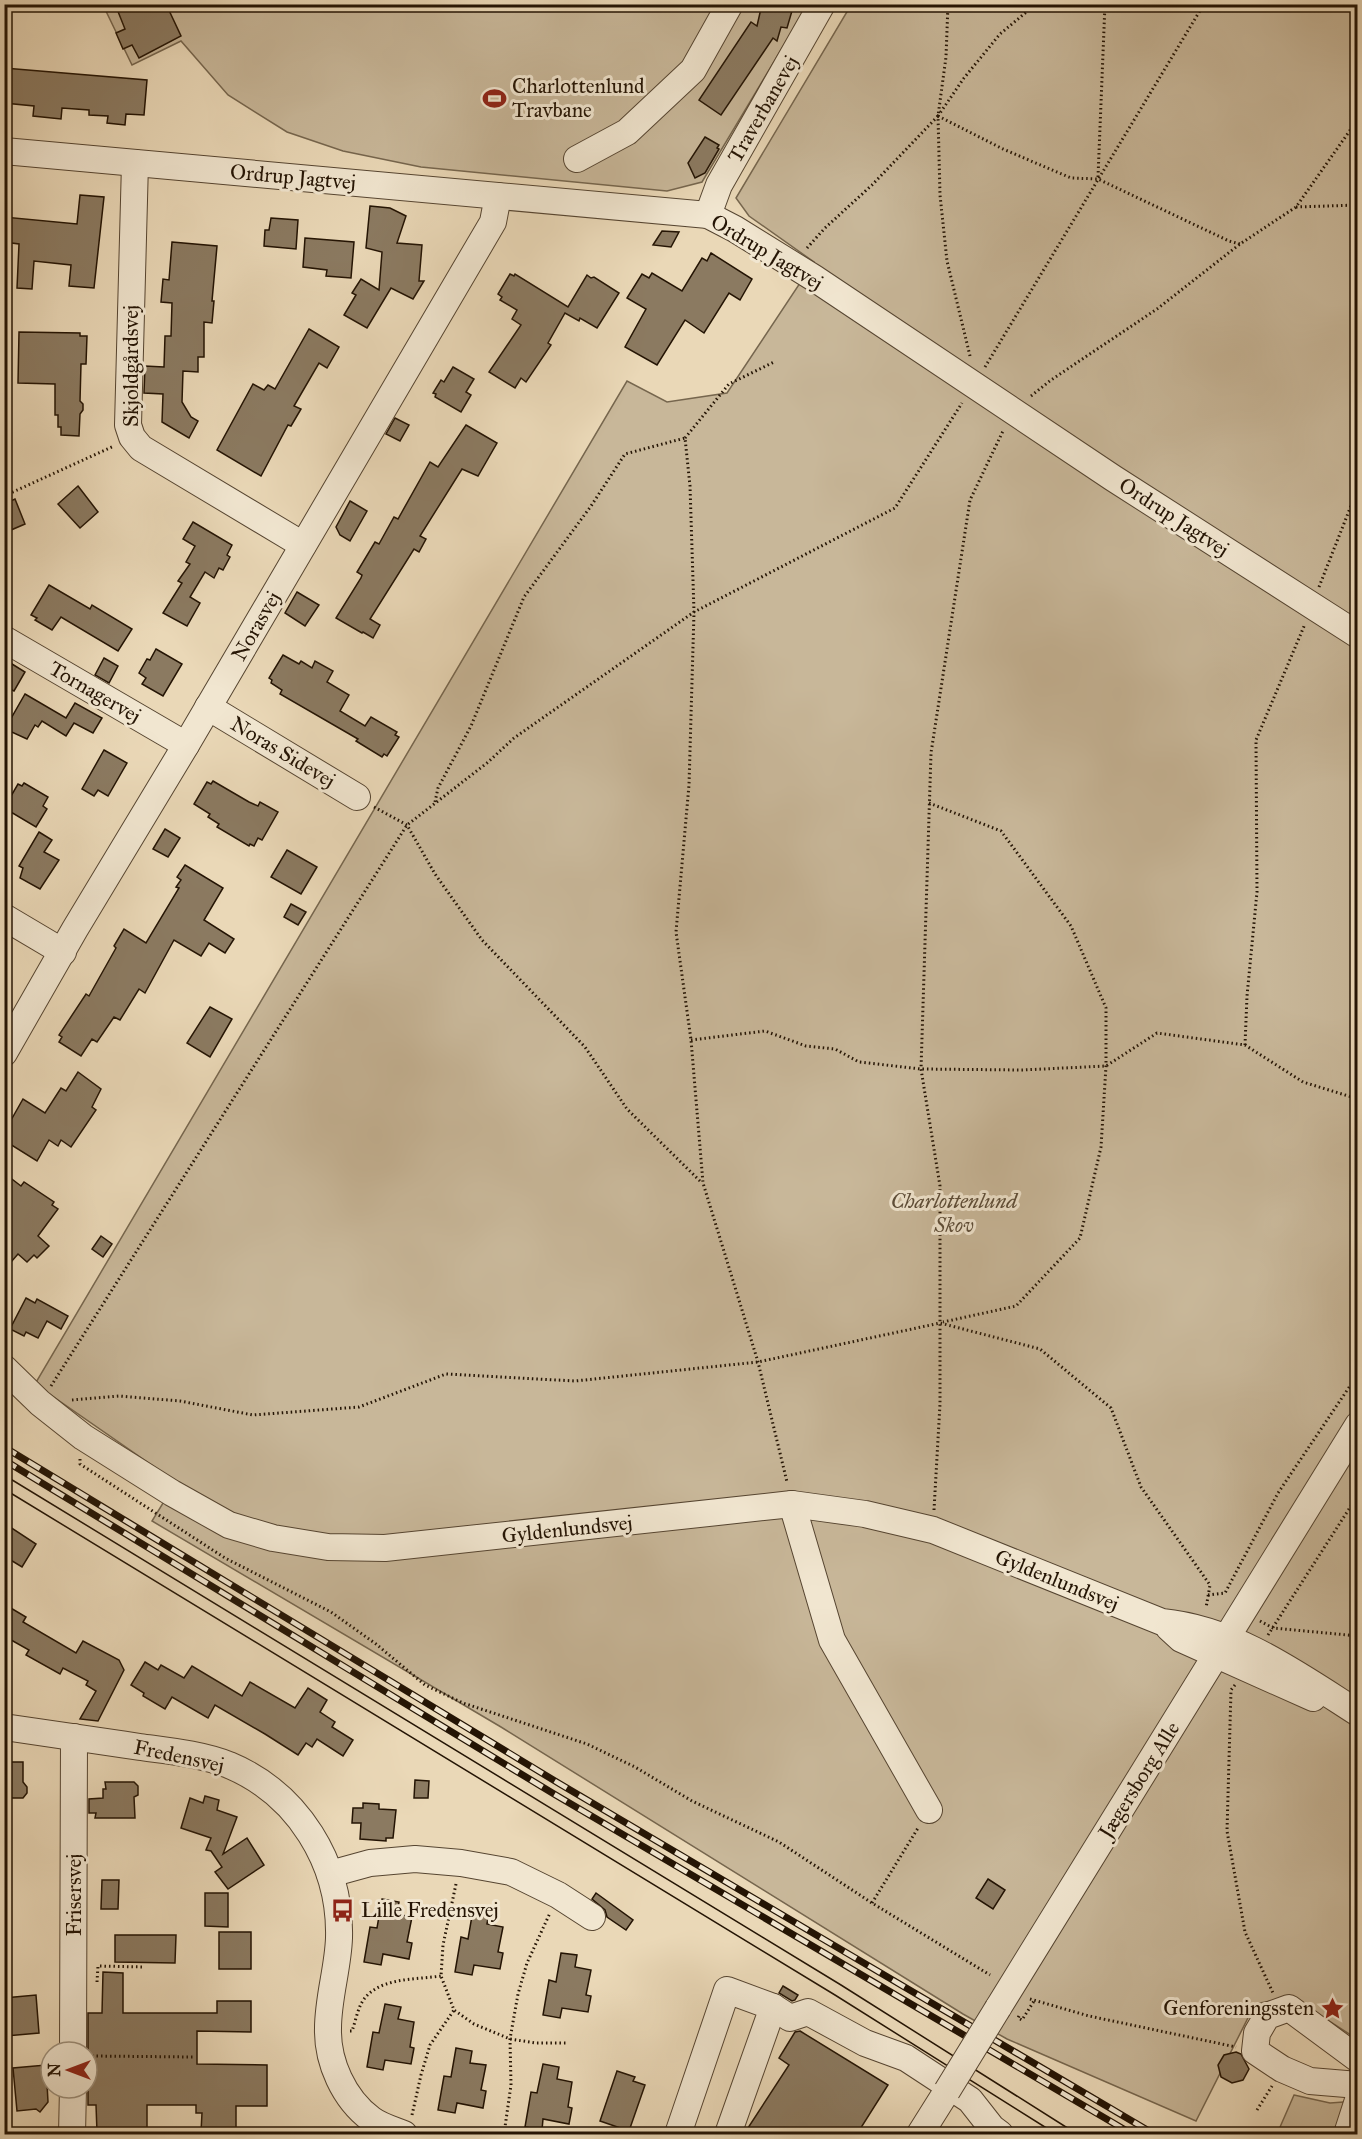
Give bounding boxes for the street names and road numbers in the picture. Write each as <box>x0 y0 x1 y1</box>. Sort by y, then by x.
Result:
street label: Traverbanevej <box>722 51 804 167</box>
street label: Ordrup Jagtvej <box>229 159 357 195</box>
street label: Ordrup Jagtvej <box>706 208 828 296</box>
street label: Skjoldgårdsvej <box>118 305 144 427</box>
street label: Ordrup Jagtvej <box>1114 472 1234 562</box>
street label: Norasvej <box>226 586 286 666</box>
street label: Tornagervej <box>44 655 146 729</box>
street label: Noras Sidevej <box>226 711 340 793</box>
street label: Gyldenlundsvej <box>500 1509 634 1549</box>
street label: Gyldenlundsvej <box>991 1543 1123 1617</box>
street label: Jægersborg Alle <box>1092 1717 1185 1845</box>
street label: Fredensvej <box>131 1734 227 1778</box>
street label: Frisersvej <box>61 1854 87 1936</box>

